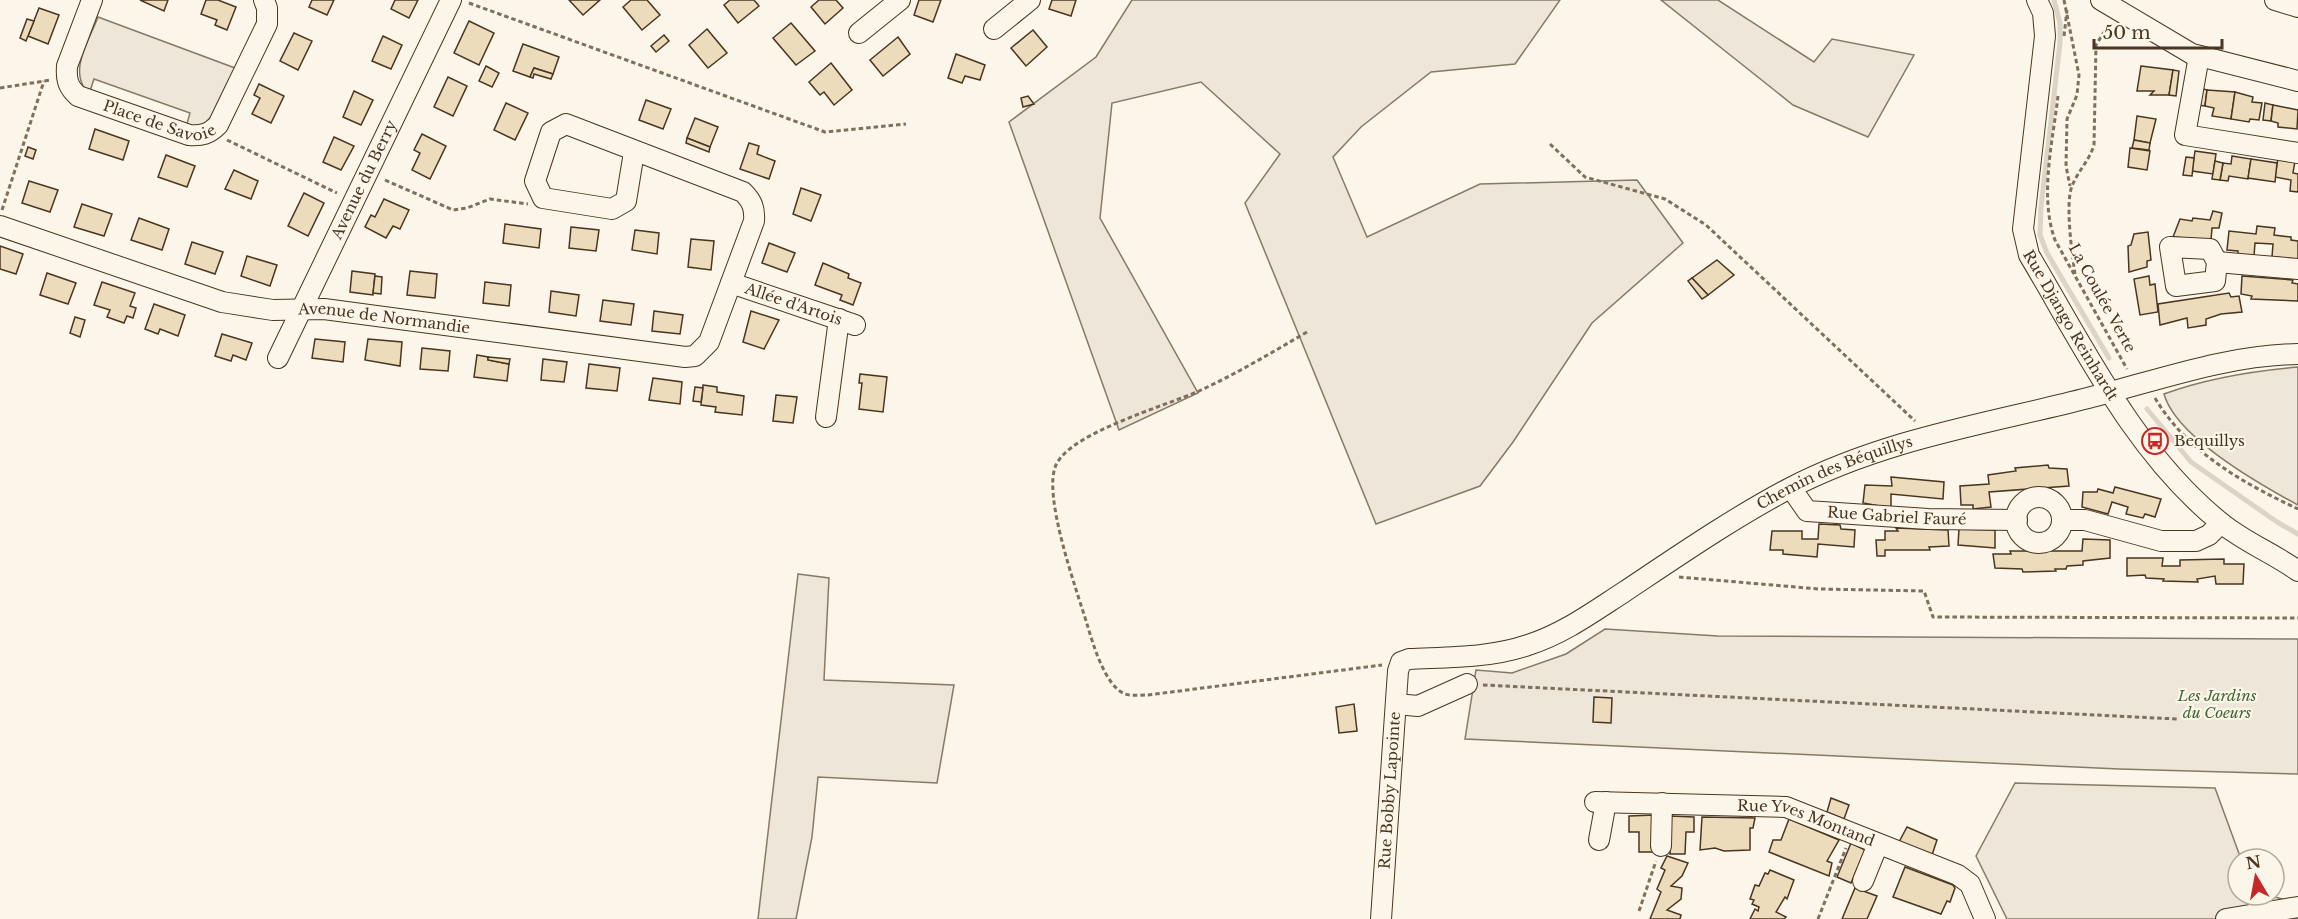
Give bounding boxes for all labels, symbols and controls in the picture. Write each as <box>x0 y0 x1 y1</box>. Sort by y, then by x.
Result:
scale bar <box>2094 12 2222 50</box>
text: 50 m <box>2103 22 2151 44</box>
street label: Place de Savoie <box>101 96 220 145</box>
street label: Avenue du Berry <box>326 116 401 243</box>
street label: La Coulée Verte <box>2065 240 2140 356</box>
street label: Rue Django Reinhardt <box>2019 246 2123 404</box>
street label: Allée d'Artois <box>742 278 845 329</box>
street label: Avenue de Normandie <box>297 299 471 337</box>
bus stop icon: Bequillys <box>2140 426 2170 456</box>
street label: Chemin des Béquillys <box>1753 431 1915 514</box>
place label: Bequillys <box>2174 431 2245 450</box>
street label: Rue Gabriel Fauré <box>1827 502 1967 528</box>
park label: Les Jardins du Coeurs <box>2177 686 2257 722</box>
street label: Rue Bobby Lapointe <box>1374 711 1404 870</box>
street label: Rue Yves Montand <box>1737 796 1878 850</box>
north arrow <box>2226 847 2286 907</box>
text: N <box>2244 851 2263 873</box>

